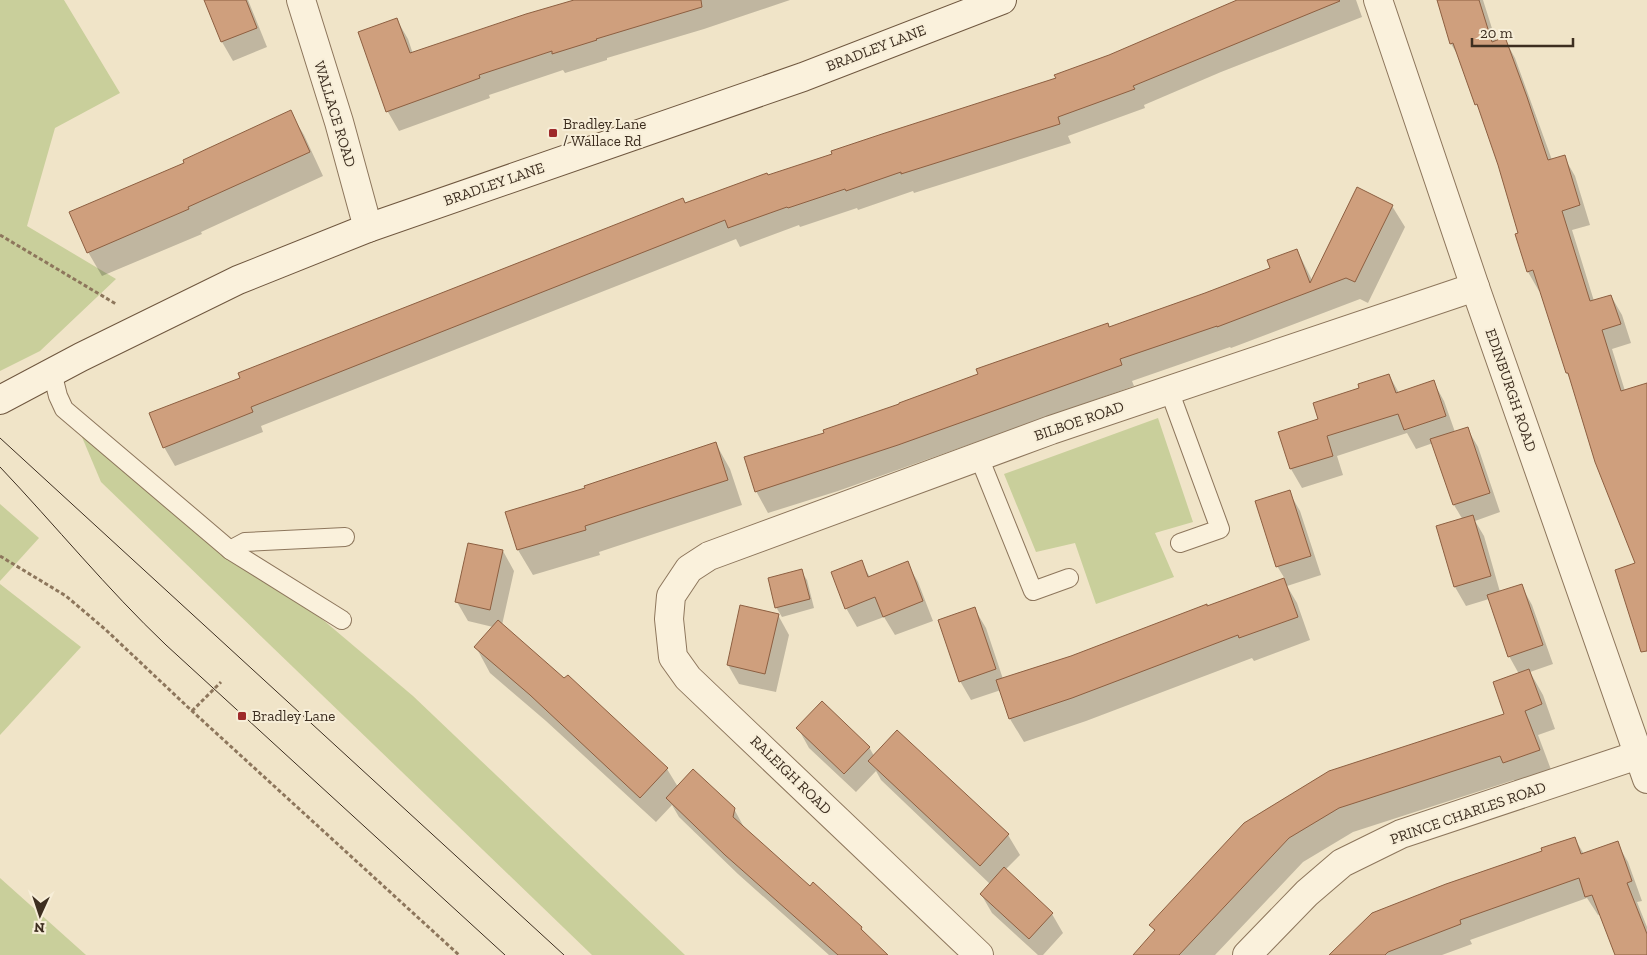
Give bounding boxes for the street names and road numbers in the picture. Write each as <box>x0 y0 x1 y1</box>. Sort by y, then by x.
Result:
street label: BRADLEY LANE <box>824 21 929 75</box>
street label: WALLACE ROAD <box>310 59 360 169</box>
street label: BRADLEY LANE <box>441 158 547 210</box>
street label: EDINBURGH ROAD <box>1481 326 1541 454</box>
street label: BILBOE ROAD <box>1032 397 1126 445</box>
street label: RALEIGH ROAD <box>747 732 835 818</box>
street label: PRINCE CHARLES ROAD <box>1388 778 1548 848</box>

